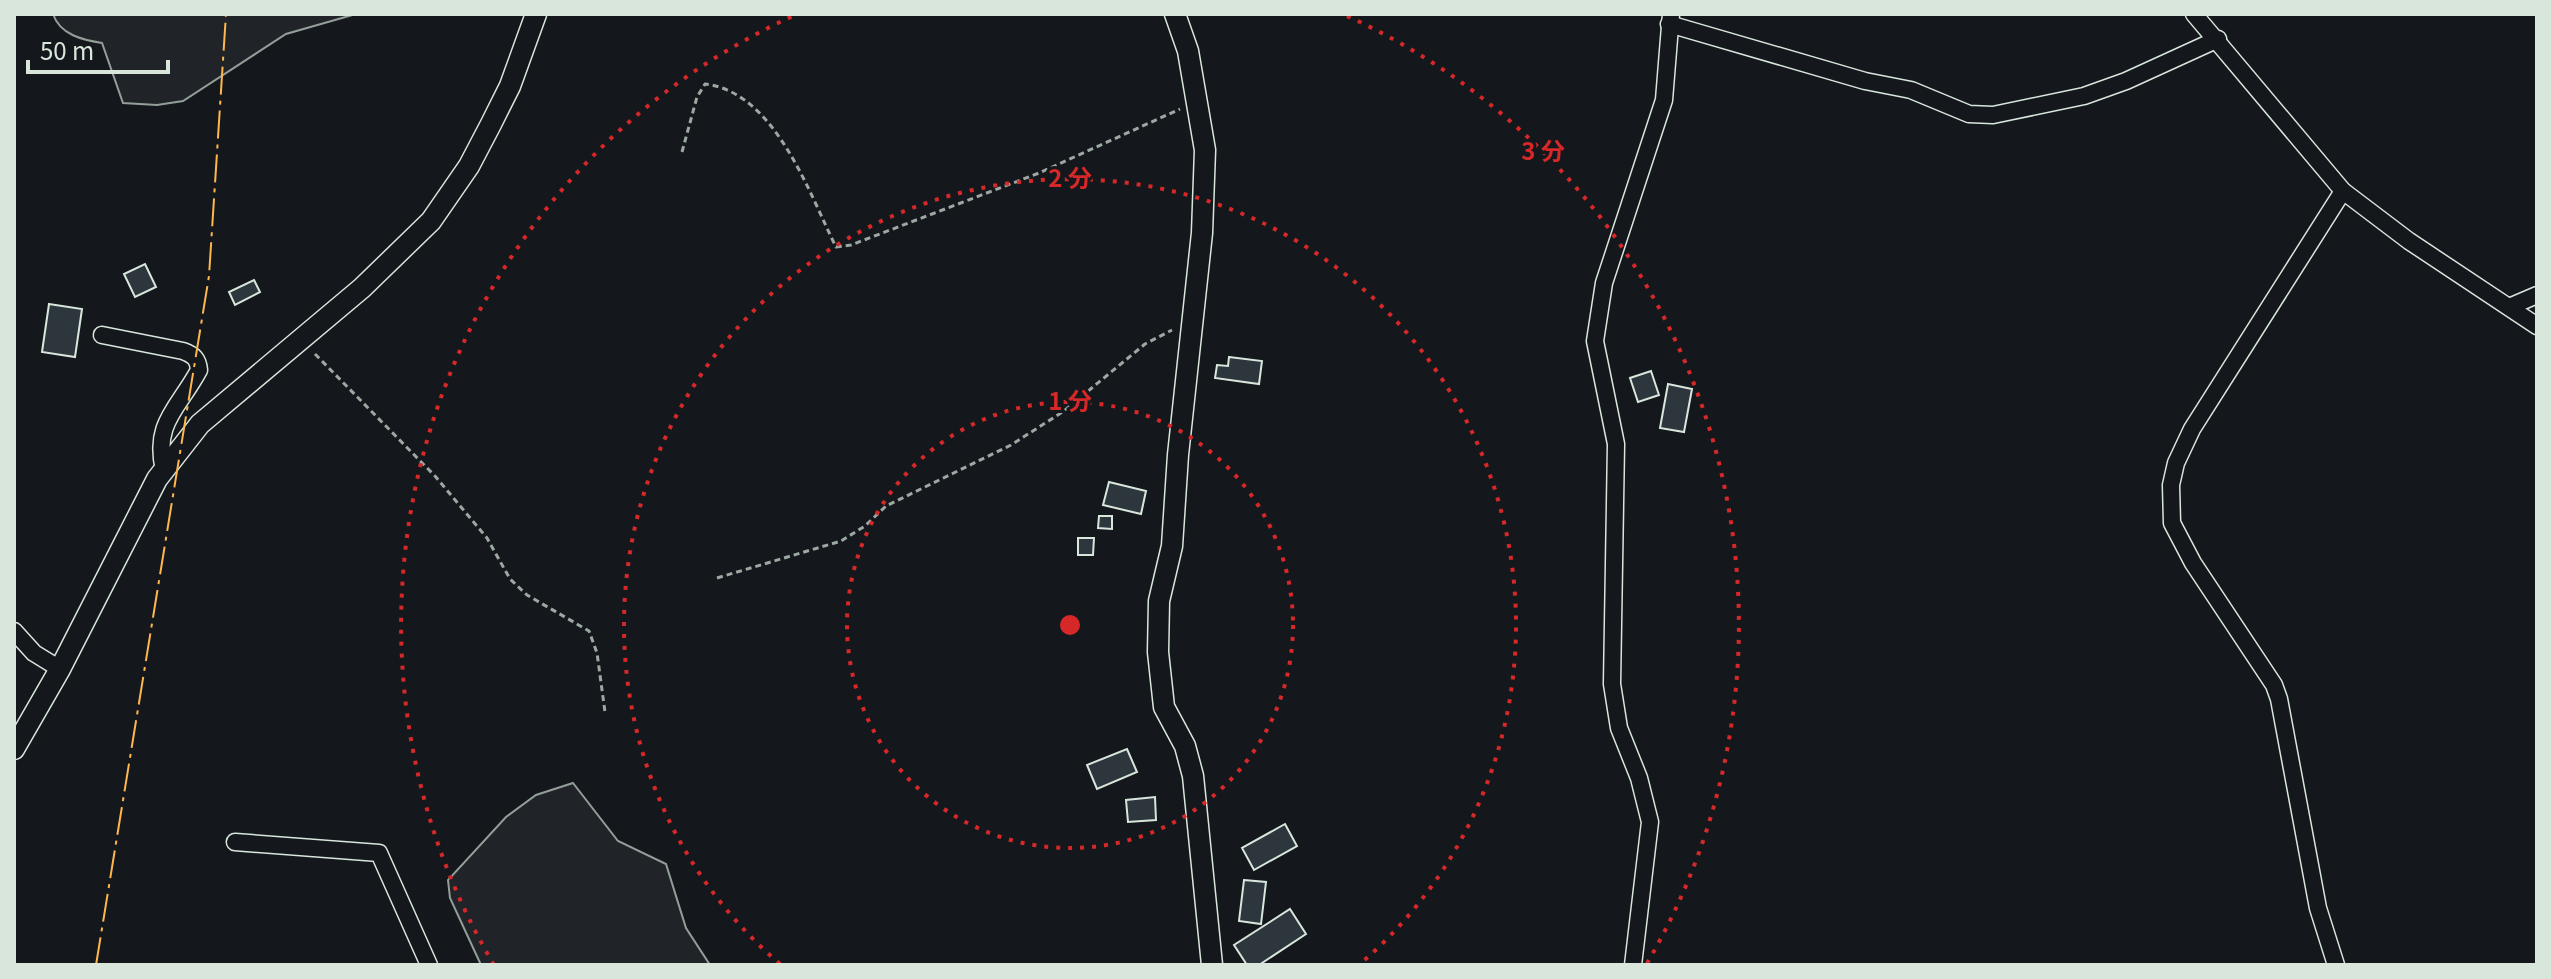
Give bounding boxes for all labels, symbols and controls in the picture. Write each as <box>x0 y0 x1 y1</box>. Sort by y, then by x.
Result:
scale bar <box>28 24 168 74</box>
text: 50 m <box>40 32 94 67</box>
text: 3 分 <box>1521 132 1565 167</box>
text: 2 分 <box>1048 159 1092 194</box>
text: 1 分 <box>1048 382 1092 417</box>
centre of rings <box>1056 611 1084 639</box>

